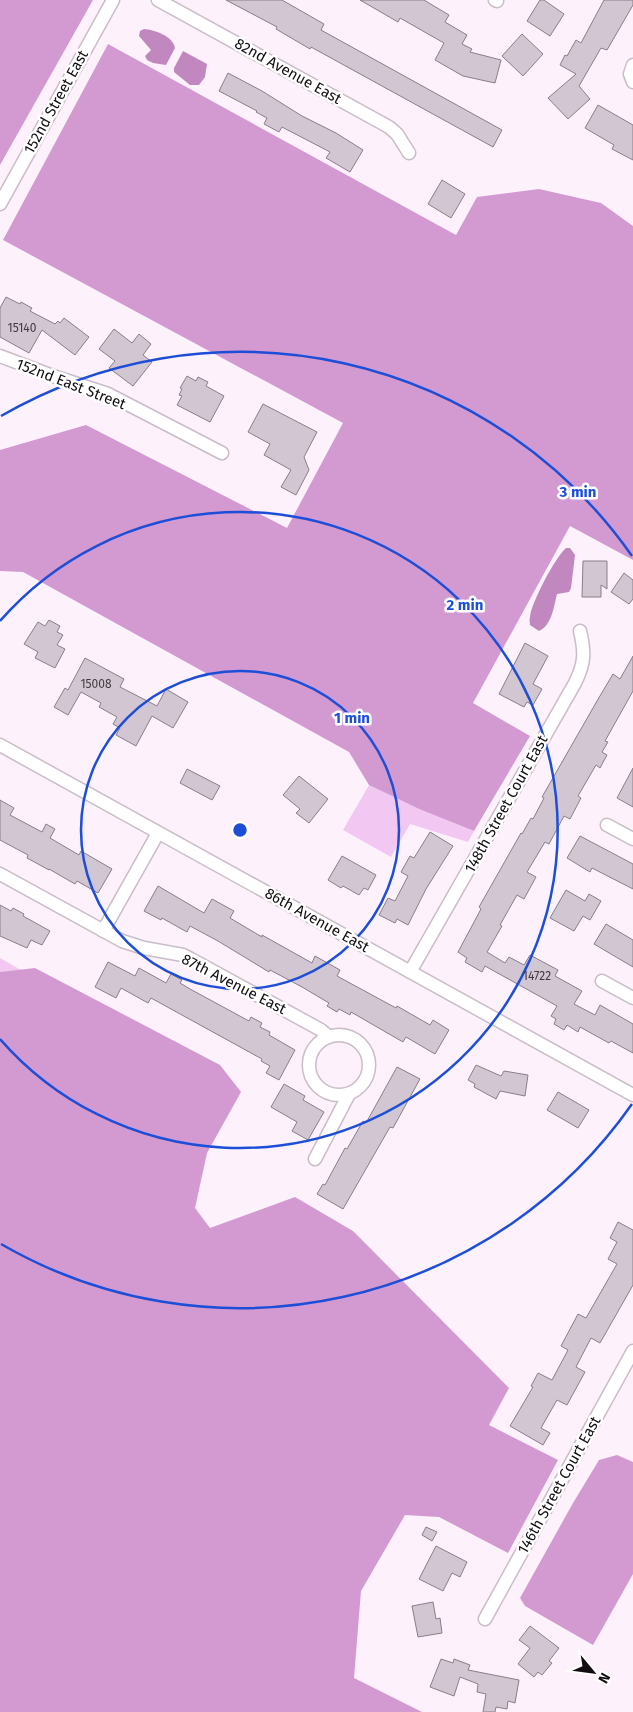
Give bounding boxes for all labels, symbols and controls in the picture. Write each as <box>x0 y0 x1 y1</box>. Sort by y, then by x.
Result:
street label: 82nd Avenue East <box>231 34 345 108</box>
street label: 152nd Street East <box>20 46 92 157</box>
house number: 15140 <box>8 321 37 335</box>
street label: 152nd East Street <box>14 355 129 413</box>
text: 3 min <box>559 483 596 501</box>
text: 2 min <box>447 596 483 614</box>
house number: 15008 <box>80 677 112 691</box>
text: 1 min <box>334 709 370 727</box>
street label: 148th Street Court East <box>461 732 552 876</box>
centre of rings <box>231 821 249 839</box>
street label: 86th Avenue East <box>262 884 373 956</box>
street label: 87th Avenue East <box>179 950 290 1018</box>
house number: 14722 <box>523 969 551 983</box>
street label: 146th Street Court East <box>514 1413 605 1557</box>
north arrow <box>568 1647 618 1697</box>
text: N <box>594 1670 614 1686</box>

